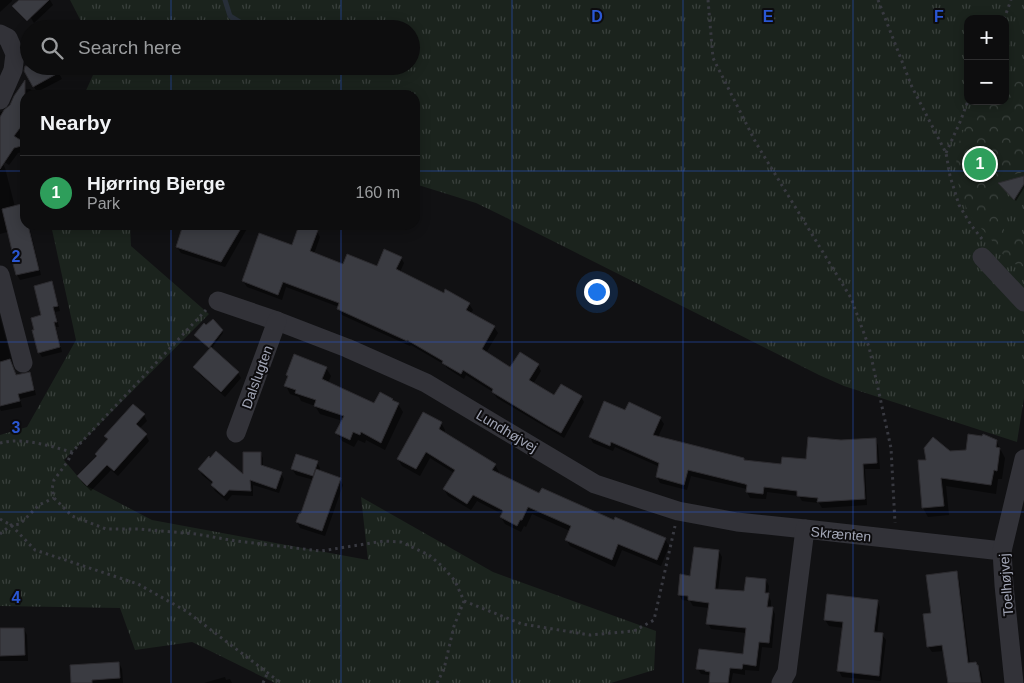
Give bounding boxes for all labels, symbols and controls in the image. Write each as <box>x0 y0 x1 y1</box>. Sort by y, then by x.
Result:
text: D <box>591 8 603 25</box>
text: E <box>763 8 774 25</box>
text: F <box>934 8 944 25</box>
map controls <box>964 15 1009 105</box>
button: + <box>964 15 1009 60</box>
search box <box>20 20 420 75</box>
icon: search <box>38 34 66 62</box>
text: Search here <box>78 37 182 58</box>
button: − <box>964 60 1009 105</box>
text: Nearby <box>40 111 111 134</box>
pin: 1 <box>964 145 996 183</box>
text: Hjørring Bjerge <box>87 173 225 194</box>
text: 1 <box>52 184 60 201</box>
text: 160 m <box>356 184 400 201</box>
text: Park <box>87 195 120 212</box>
text: 2 <box>12 248 21 265</box>
your location <box>584 279 610 305</box>
street label: Dalslugten <box>238 343 276 411</box>
street label: Lundhøjvej <box>474 407 540 455</box>
text: 3 <box>12 419 21 436</box>
street label: Skrænten <box>810 523 872 545</box>
street label: Toelhøjvej <box>996 553 1016 617</box>
text: 4 <box>12 589 21 606</box>

